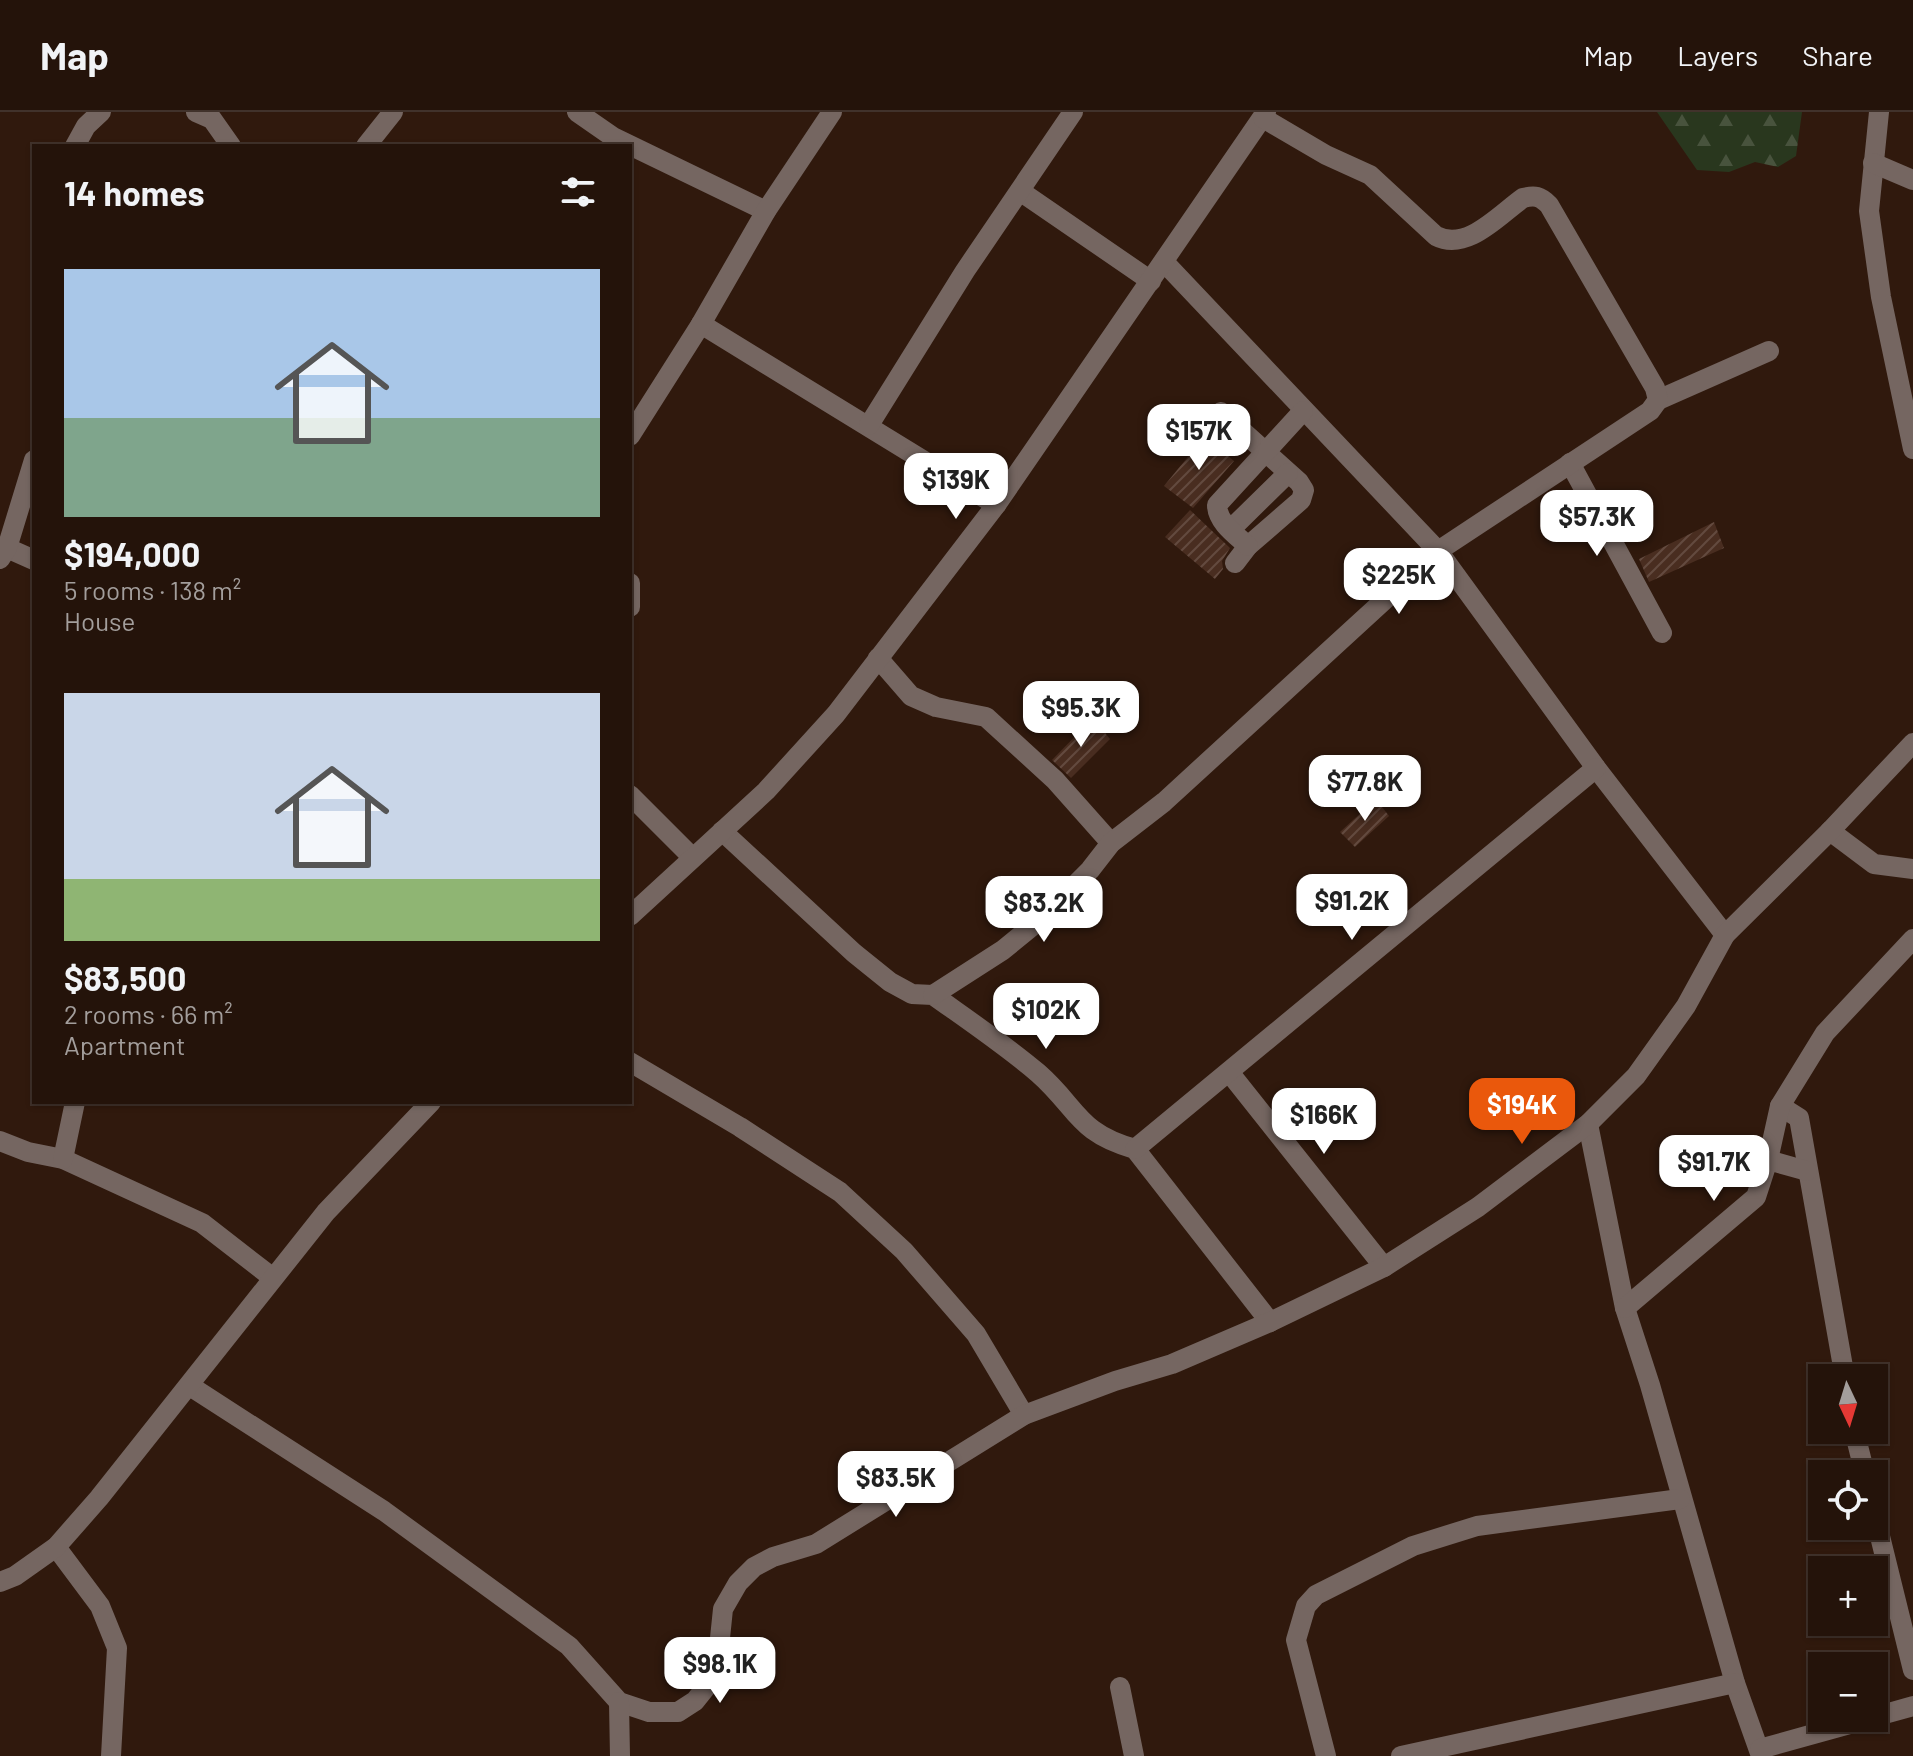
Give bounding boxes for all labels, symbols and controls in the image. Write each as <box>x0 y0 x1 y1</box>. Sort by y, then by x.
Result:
text: Map <box>40 32 109 78</box>
text: Map <box>1583 38 1633 72</box>
text: Layers <box>1677 38 1758 72</box>
text: Share <box>1802 38 1873 72</box>
icon: filters <box>556 170 600 214</box>
text: 14 homes <box>64 172 205 213</box>
icon: home <box>260 321 404 465</box>
pin: $157K <box>1143 404 1255 472</box>
text: $157K <box>1165 414 1233 445</box>
pin: $139K <box>900 453 1012 521</box>
text: $139K <box>922 463 990 494</box>
pin: $57.3K <box>1532 490 1662 558</box>
text: $57.3K <box>1558 500 1636 531</box>
text: $194,000 <box>64 533 200 574</box>
pin: $225K <box>1343 548 1455 616</box>
text: $225K <box>1362 558 1436 589</box>
text: 5 rooms · 138 m² <box>64 574 241 605</box>
text: House <box>64 605 135 636</box>
pin: $95.3K <box>1016 681 1146 749</box>
text: $95.3K <box>1041 691 1121 722</box>
icon: home <box>260 745 404 889</box>
pin: $77.8K <box>1300 755 1430 823</box>
text: $77.8K <box>1327 765 1403 796</box>
pin: $91.2K <box>1287 874 1417 942</box>
pin: $83.2K <box>979 876 1109 944</box>
text: $91.2K <box>1314 884 1390 915</box>
text: $83.2K <box>1004 886 1084 917</box>
text: $83,500 <box>64 957 186 998</box>
pin: $102K <box>990 983 1102 1051</box>
text: $102K <box>1011 993 1081 1024</box>
text: 2 rooms · 66 m² <box>64 998 233 1029</box>
text: Apartment <box>64 1029 185 1060</box>
pin: $194K <box>1466 1078 1578 1146</box>
pin: $166K <box>1268 1088 1380 1156</box>
text: $194K <box>1487 1088 1557 1119</box>
text: $166K <box>1290 1098 1358 1129</box>
pin: $91.7K <box>1649 1135 1779 1203</box>
text: $91.7K <box>1677 1145 1751 1176</box>
north arrow <box>1808 1364 1888 1444</box>
map controls <box>1808 1364 1888 1732</box>
pin: $83.5K <box>831 1451 961 1519</box>
button: locate <box>1808 1460 1888 1540</box>
text: $83.5K <box>856 1461 936 1492</box>
button: + <box>1808 1556 1888 1636</box>
pin: $98.1K <box>655 1637 785 1705</box>
text: $98.1K <box>682 1647 758 1678</box>
button: − <box>1808 1652 1888 1732</box>

